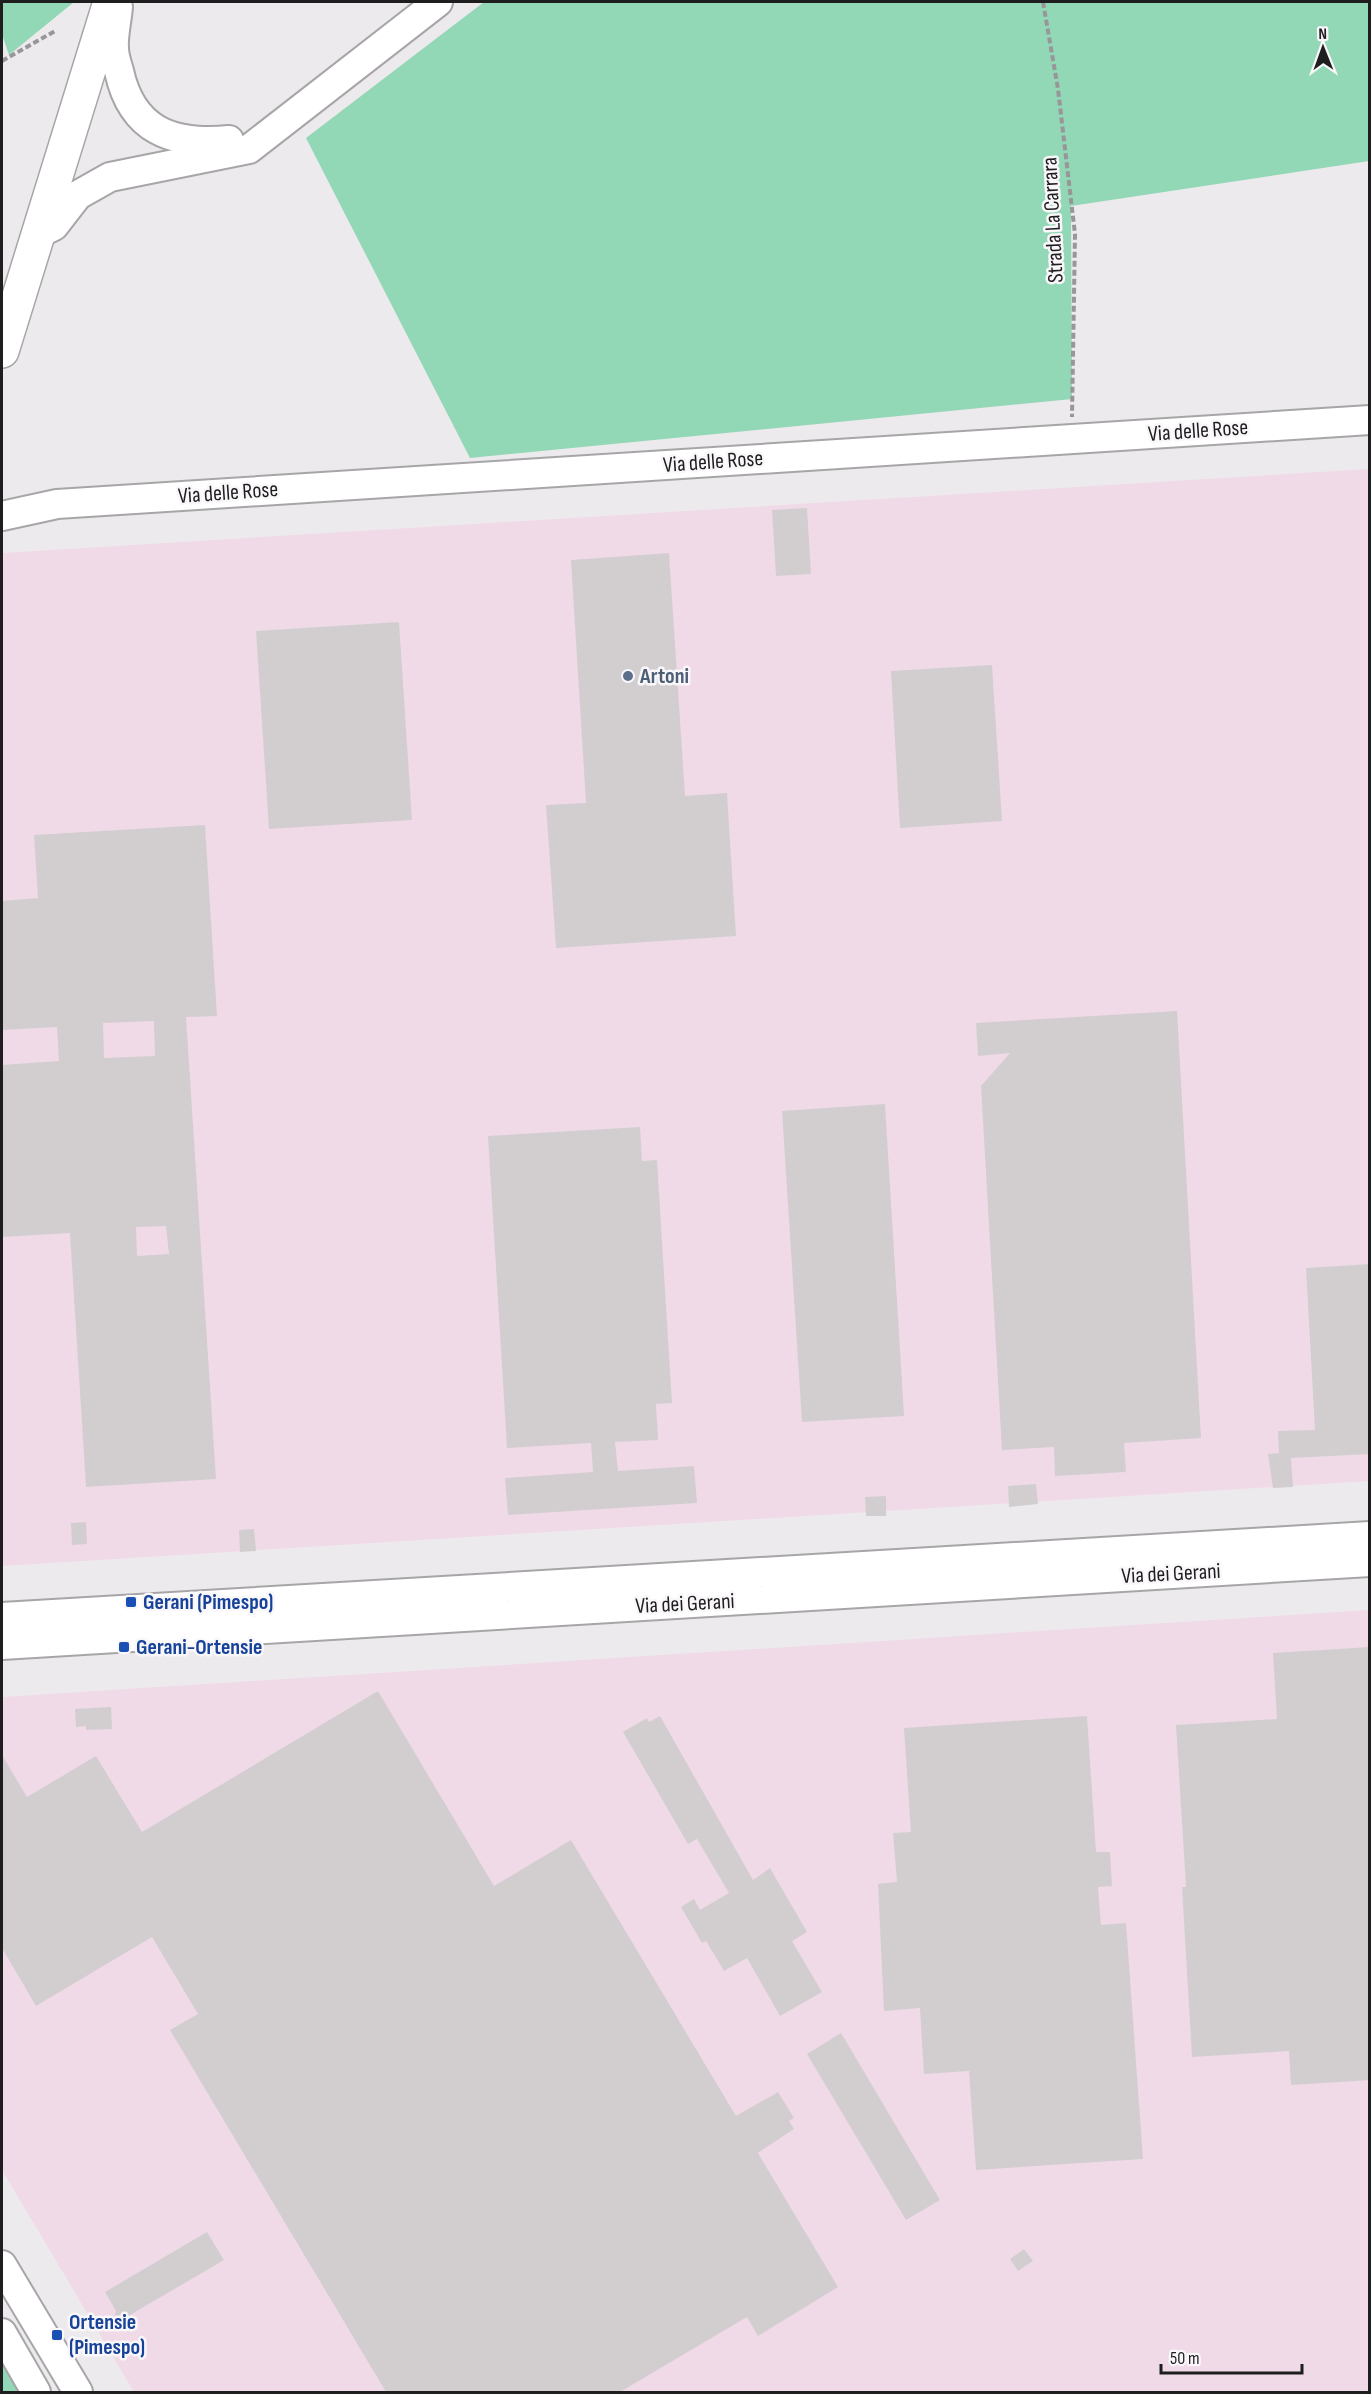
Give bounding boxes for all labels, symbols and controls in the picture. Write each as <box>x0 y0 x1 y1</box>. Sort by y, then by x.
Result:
north arrow <box>1293 18 1353 78</box>
text: N <box>1318 25 1327 44</box>
street label: Strada La Carrara <box>1036 156 1070 284</box>
street label: Via delle Rose <box>1147 414 1249 448</box>
street label: Via delle Rose <box>662 445 764 479</box>
street label: Via delle Rose <box>177 476 279 510</box>
place label: Artoni <box>639 663 689 690</box>
marker: Artoni <box>621 669 635 683</box>
street label: Via dei Gerani <box>1121 1558 1221 1590</box>
street label: Via dei Gerani <box>635 1588 735 1620</box>
place label: Gerani (Pimespo) <box>143 1589 273 1616</box>
marker: Gerani (Pimespo) <box>124 1595 138 1609</box>
place label: Gerani-Ortensie <box>136 1634 262 1661</box>
marker: Gerani-Ortensie <box>117 1640 131 1654</box>
place label: Ortensie (Pimespo) <box>69 2309 145 2361</box>
marker: Ortensie (Pimespo) <box>50 2328 64 2342</box>
scale bar <box>1161 2337 1302 2375</box>
text: 50 m <box>1170 2348 1200 2369</box>

